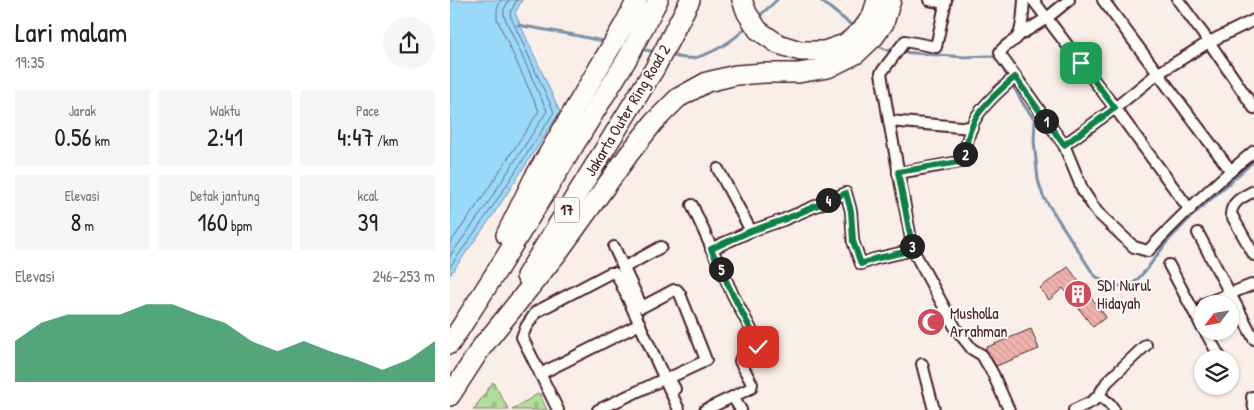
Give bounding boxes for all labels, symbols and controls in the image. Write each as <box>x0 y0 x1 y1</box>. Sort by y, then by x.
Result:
text: Lari malam <box>15 13 127 51</box>
button: share <box>383 17 435 69</box>
street label: Jakarta Outer Ring Road 2 <box>579 40 675 180</box>
pin <box>1060 42 1102 84</box>
icon: arrive <box>1067 49 1095 77</box>
text: 19:35 <box>15 51 44 73</box>
text: Jarak <box>69 101 96 120</box>
text: Waktu <box>210 101 240 120</box>
text: Pace <box>356 101 379 120</box>
pin: 1 <box>1034 108 1058 134</box>
text: 1 <box>1044 112 1049 131</box>
text: 0.56 <box>54 120 92 154</box>
text: 2:41 <box>207 120 243 154</box>
text: 4:47 <box>337 120 374 154</box>
text: km <box>92 131 110 150</box>
text: /km <box>374 131 398 150</box>
pin: 2 <box>952 142 978 166</box>
text: 2 <box>962 145 969 164</box>
text: Elevasi <box>65 186 100 205</box>
text: Detak jantung <box>190 186 260 205</box>
text: kcal <box>357 186 378 205</box>
pin: 4 <box>816 188 840 212</box>
text: 4 <box>826 191 831 210</box>
road number: 17 <box>554 198 580 222</box>
text: 8 <box>71 205 81 239</box>
text: 160 <box>198 205 228 239</box>
text: 39 <box>357 205 378 239</box>
text: m <box>81 216 94 235</box>
text: bpm <box>228 216 252 235</box>
pin: 3 <box>900 234 924 258</box>
text: 3 <box>909 237 916 256</box>
pin: 5 <box>708 256 734 282</box>
text: 5 <box>719 260 724 279</box>
text: Elevasi <box>15 265 55 287</box>
text: 246–253 m <box>372 265 435 287</box>
place label: SDI Nurul Hidayah <box>1097 274 1152 314</box>
building icon: SDI Nurul Hidayah <box>1063 279 1093 309</box>
north arrow <box>1194 295 1239 340</box>
map controls <box>1194 295 1239 395</box>
place label: Musholla Arrahman <box>950 302 1008 342</box>
mosque icon: Musholla Arrahman <box>916 307 946 337</box>
pin <box>737 326 779 368</box>
icon: check <box>744 333 772 361</box>
button: layers <box>1194 350 1239 395</box>

